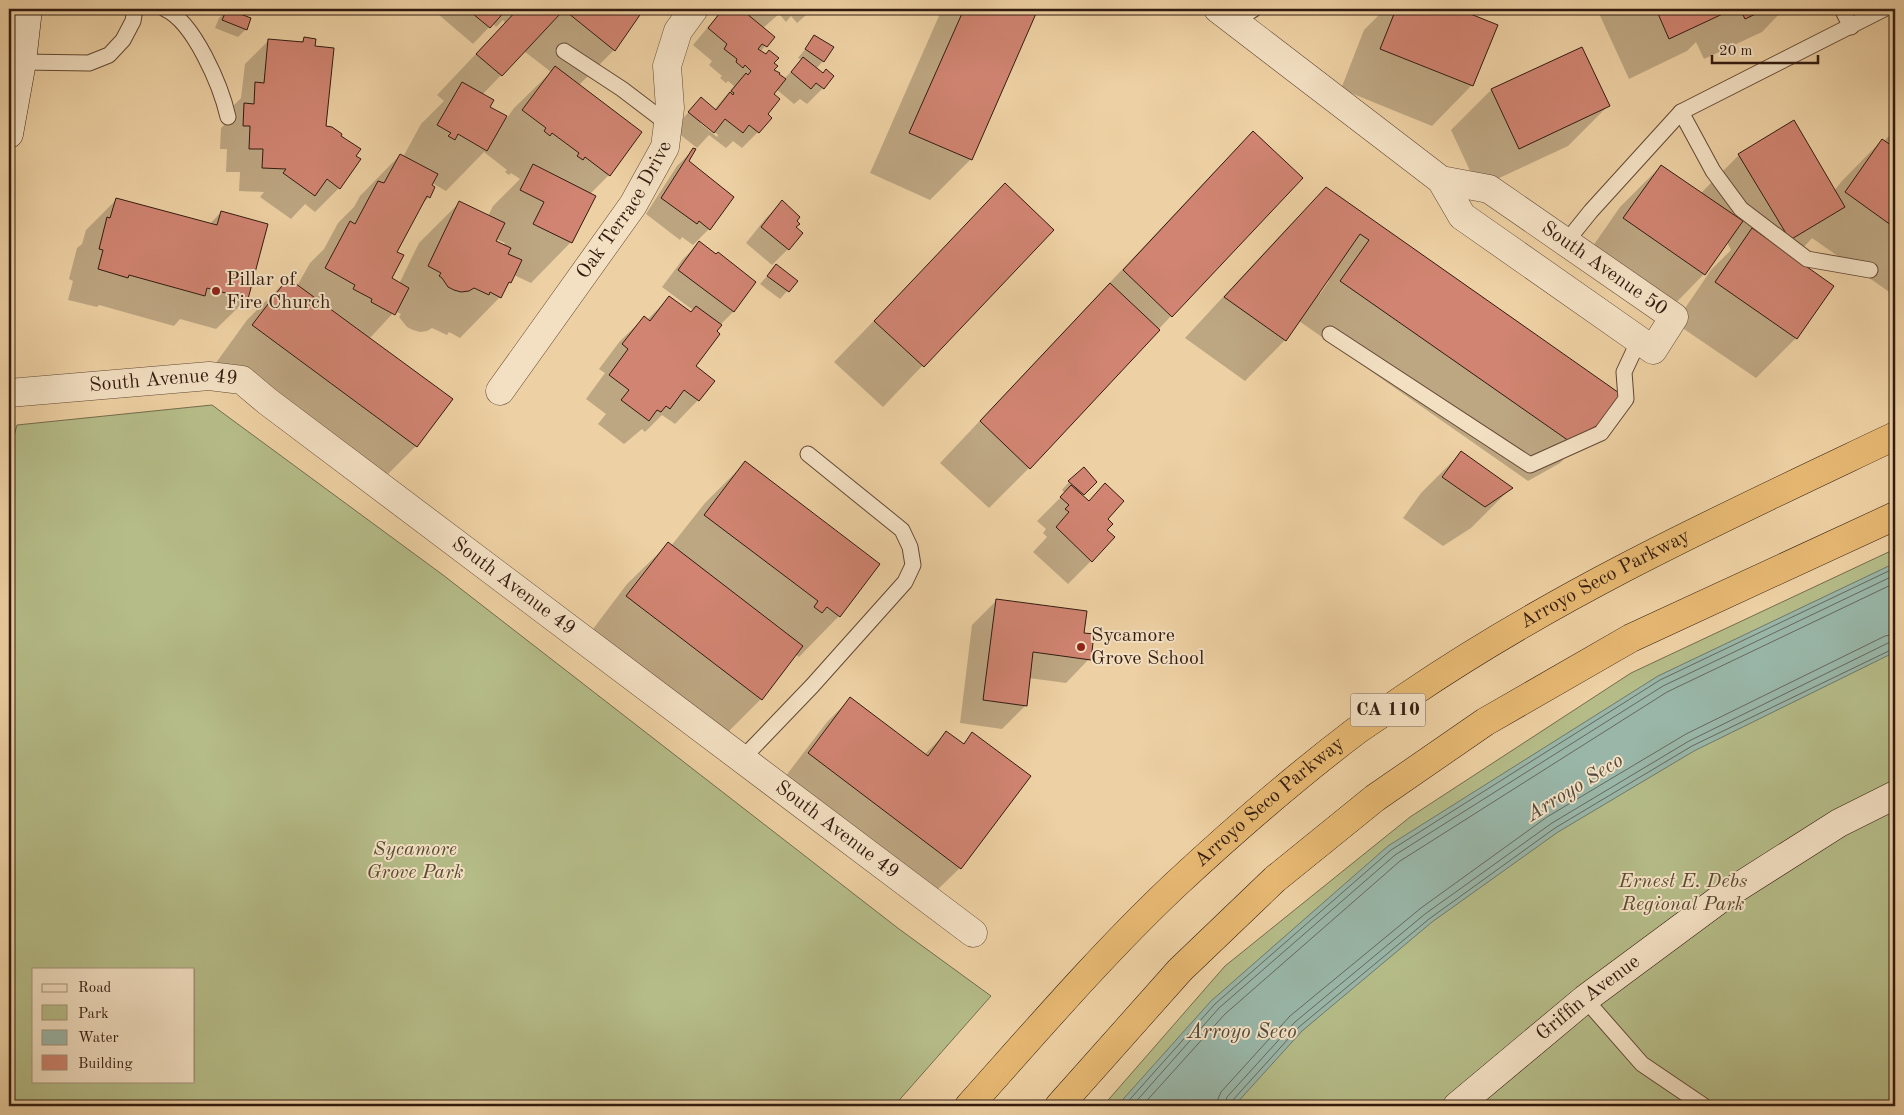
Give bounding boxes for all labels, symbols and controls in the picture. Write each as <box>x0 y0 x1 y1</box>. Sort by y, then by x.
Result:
scale bar <box>1712 32 1818 64</box>
text: 20 m <box>1719 44 1753 59</box>
street label: Oak Terrace Drive <box>573 141 676 283</box>
street label: South Avenue 50 <box>1537 218 1671 320</box>
place label: Pillar of Fire Church <box>226 270 331 313</box>
marker: Pillar of Fire Church <box>210 285 222 297</box>
street label: South Avenue 49 <box>88 366 239 396</box>
street label: Arroyo Seco Parkway <box>1517 526 1694 633</box>
street label: South Avenue 49 <box>448 534 579 639</box>
place label: Sycamore Grove School <box>1091 626 1204 669</box>
marker: Sycamore Grove School <box>1075 641 1087 653</box>
road number: CA 110 <box>1350 694 1426 726</box>
street label: Arroyo Seco Parkway <box>1191 734 1349 871</box>
water label: Arroyo Seco <box>1522 750 1627 826</box>
street label: South Avenue 49 <box>771 778 902 883</box>
park label: Sycamore Grove Park <box>367 840 464 883</box>
park label: Ernest E. Debs Regional Park <box>1617 872 1748 915</box>
street label: Griffin Avenue <box>1533 952 1644 1045</box>
legend <box>32 968 195 1082</box>
text: Road <box>78 981 112 996</box>
text: Park <box>78 1007 109 1022</box>
water label: Arroyo Seco <box>1186 1022 1297 1043</box>
text: Water <box>78 1031 119 1046</box>
text: Building <box>78 1057 133 1072</box>

